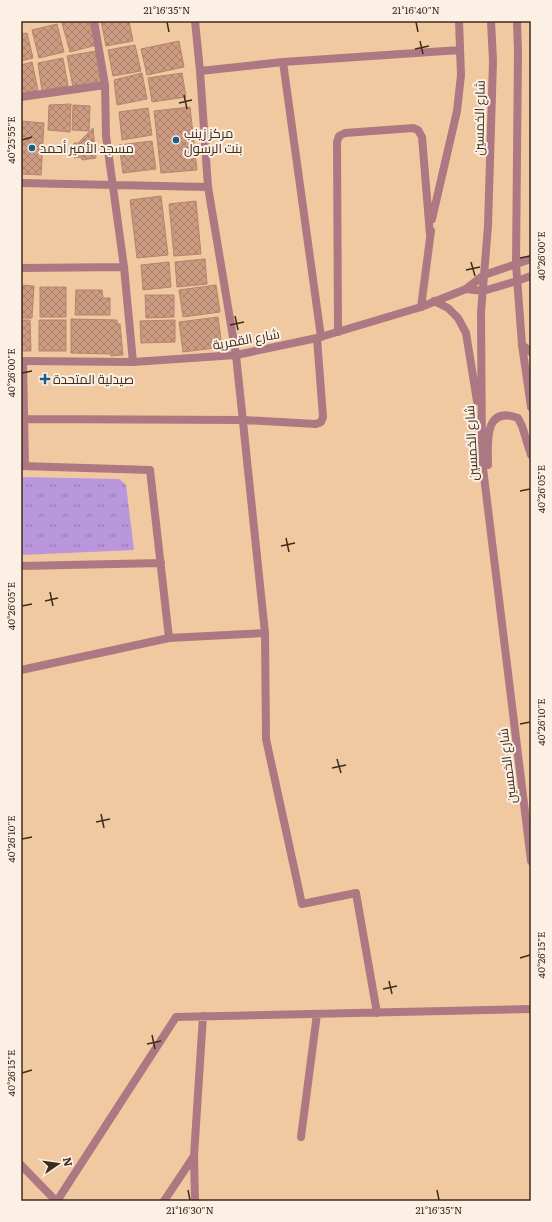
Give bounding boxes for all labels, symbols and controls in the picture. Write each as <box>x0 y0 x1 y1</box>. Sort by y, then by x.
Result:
text: 21°16'35"N <box>144 2 190 17</box>
text: 21°16'40"N <box>392 2 440 17</box>
street label: شارع الخمسين <box>468 80 489 156</box>
text: 40°25'55"E <box>3 116 18 164</box>
place label: مركز زينب بنت الرسول <box>184 123 242 157</box>
marker: مركز زينب بنت الرسول <box>171 135 181 145</box>
place label: مسجد الأمير أحمد <box>40 138 134 157</box>
marker: مسجد الأمير أحمد <box>27 143 37 153</box>
text: 40°26'00"E <box>533 231 548 281</box>
street label: شارع القمرية <box>211 323 281 354</box>
text: 40°26'00"E <box>3 348 18 398</box>
place label: صيدلية المتحدة <box>53 369 134 388</box>
marker: صيدلية المتحدة <box>40 374 50 384</box>
street label: شارع الخمسين <box>459 405 482 481</box>
text: 40°26'05"E <box>533 465 548 513</box>
text: 40°26'05"E <box>3 582 18 630</box>
text: 40°26'10"E <box>533 698 548 746</box>
street label: شارع الخمسين <box>492 727 521 805</box>
text: 40°26'10"E <box>3 815 18 863</box>
text: 40°26'15"E <box>533 932 548 978</box>
text: 40°26'15"E <box>3 1050 18 1096</box>
north arrow <box>38 1144 78 1184</box>
text: N <box>60 1155 78 1168</box>
text: 21°16'30"N <box>166 1202 214 1217</box>
text: 21°16'35"N <box>416 1202 462 1217</box>

